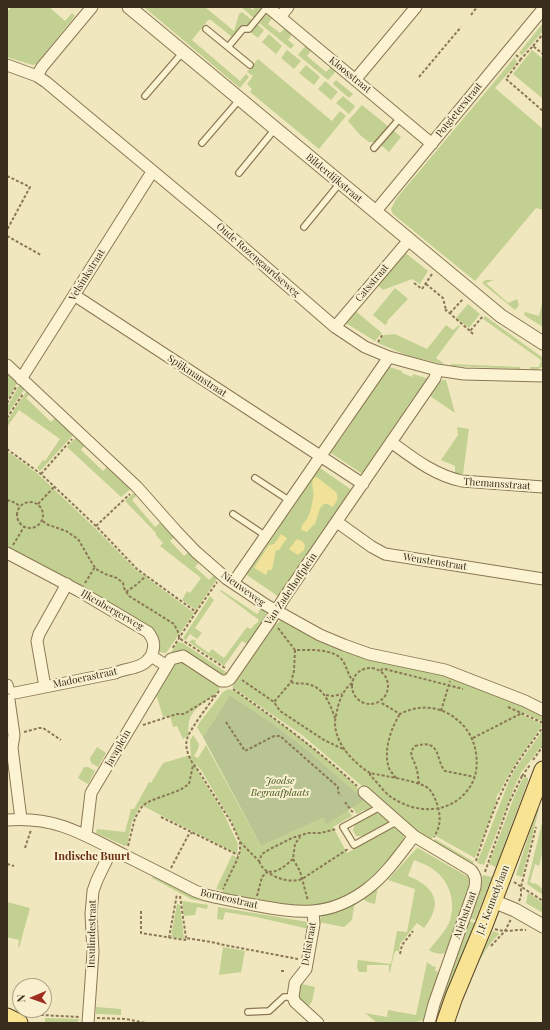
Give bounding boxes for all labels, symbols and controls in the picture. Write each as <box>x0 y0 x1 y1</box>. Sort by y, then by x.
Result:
street label: Kloosstraat <box>327 54 373 96</box>
street label: Potgieterstraat <box>433 80 485 140</box>
street label: Bilderdijkstraat <box>303 151 365 205</box>
street label: Oude Rozengaardseweg <box>214 220 302 300</box>
street label: Velsinkstraat <box>66 247 108 303</box>
street label: Catsstraat <box>353 262 391 304</box>
street label: Spijkmanstraat <box>165 352 229 400</box>
street label: Themansstraat <box>463 476 531 492</box>
street label: Van Zadelhoffplein <box>262 551 320 627</box>
street label: Weustenstraat <box>402 551 468 573</box>
street label: Nieuweweg <box>219 569 267 609</box>
street label: IJkenbergerweg <box>78 587 146 633</box>
street label: Madoerastraat <box>52 665 118 691</box>
street label: Javaplein <box>103 728 133 768</box>
park label: Joodse Begraafplaats <box>251 775 309 798</box>
district label: Indische Buurt <box>54 850 130 864</box>
street label: J.F. Kennedylaan <box>474 863 512 937</box>
street label: Borneostraat <box>199 887 259 911</box>
street label: Atjehstraat <box>451 890 479 940</box>
street label: Insulindestraat <box>85 900 99 968</box>
street label: Delistraat <box>299 921 319 967</box>
north arrow <box>12 978 52 1018</box>
text: N <box>13 994 28 1003</box>

